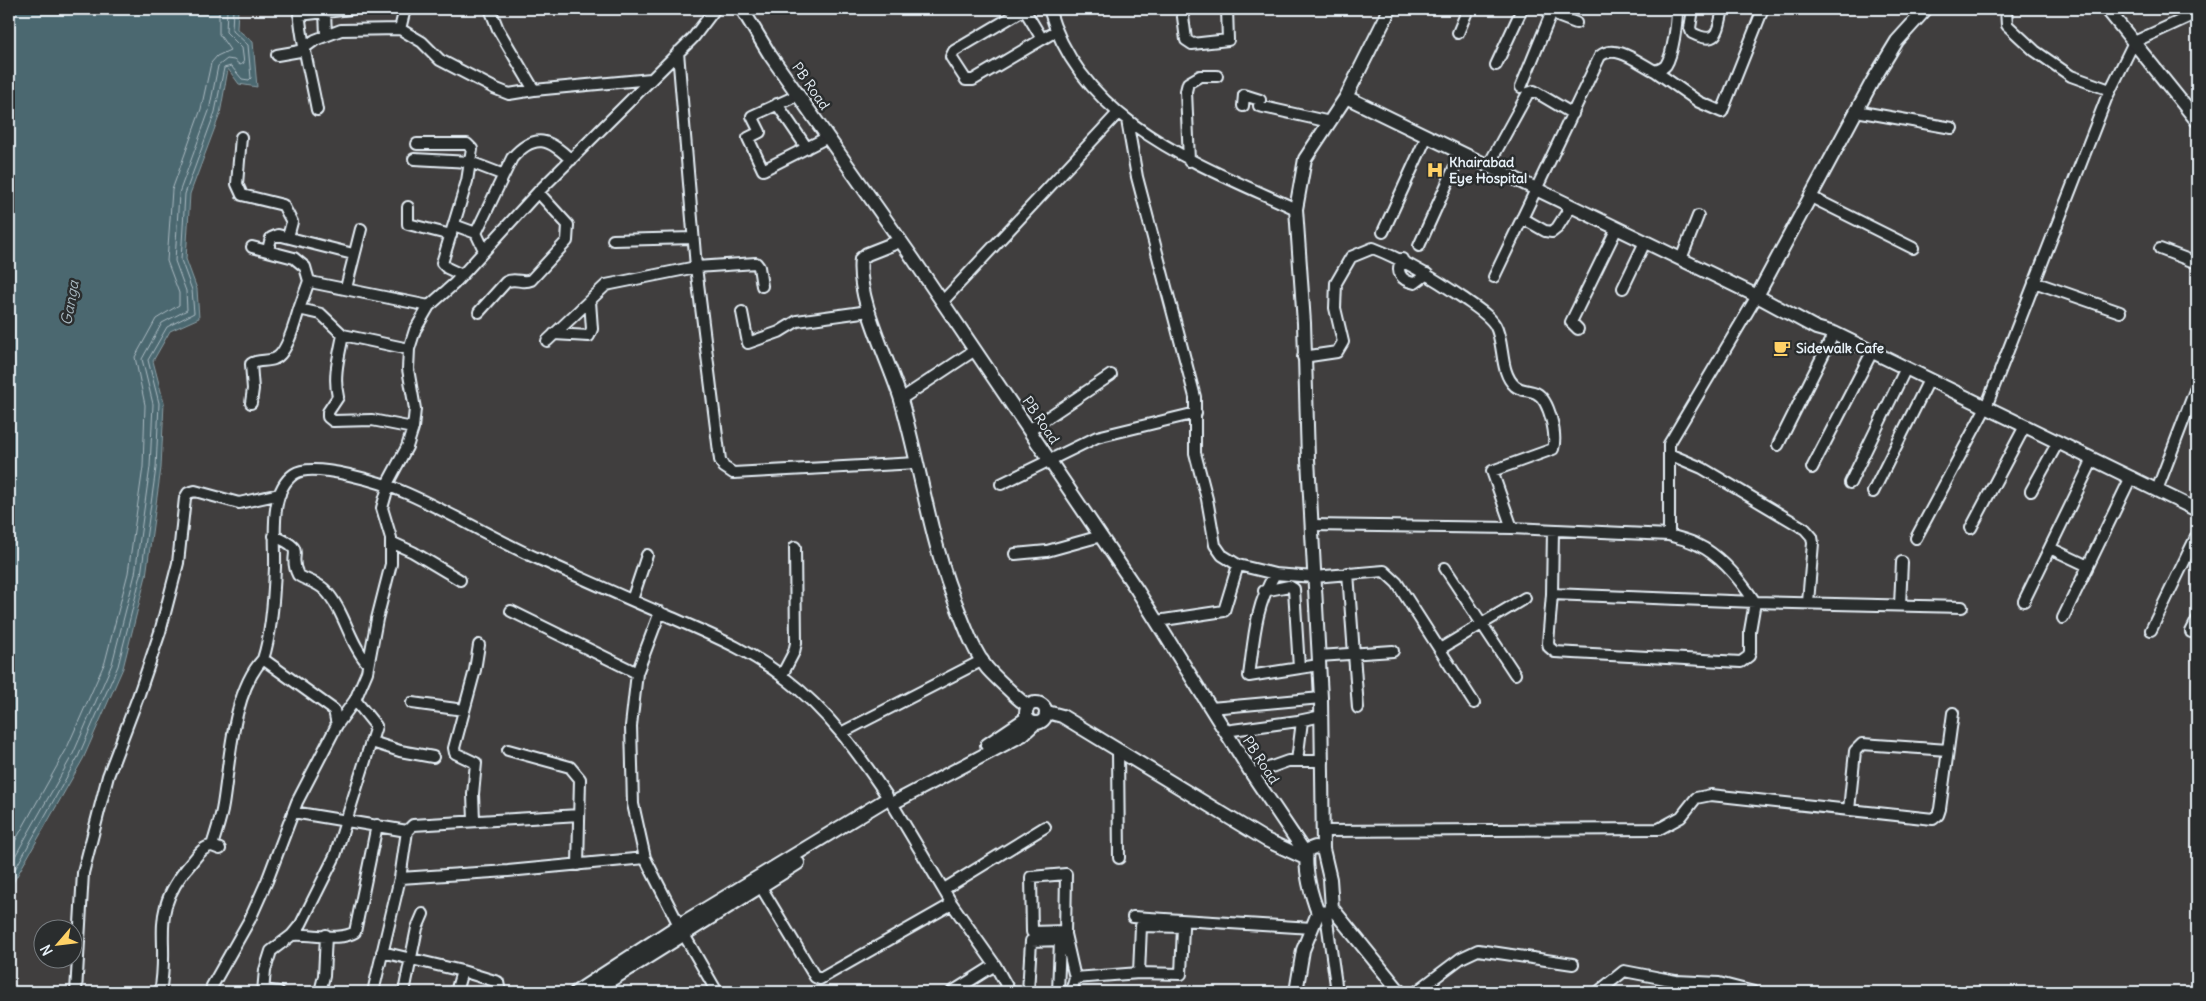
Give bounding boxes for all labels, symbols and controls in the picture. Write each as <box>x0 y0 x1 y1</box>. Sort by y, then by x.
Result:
street label: PB Road <box>788 59 834 113</box>
place label: Khairabad Eye Hospital <box>1449 153 1527 187</box>
hospital icon: Khairabad Eye Hospital <box>1425 160 1445 180</box>
water label: Ganga <box>56 278 83 327</box>
cafe icon: Sidewalk Cafe <box>1772 338 1792 358</box>
place label: Sidewalk Cafe <box>1796 339 1885 357</box>
street label: PB Road <box>1019 393 1063 447</box>
street label: PB Road <box>1239 733 1283 787</box>
north arrow <box>32 918 82 968</box>
text: N <box>36 942 57 959</box>

